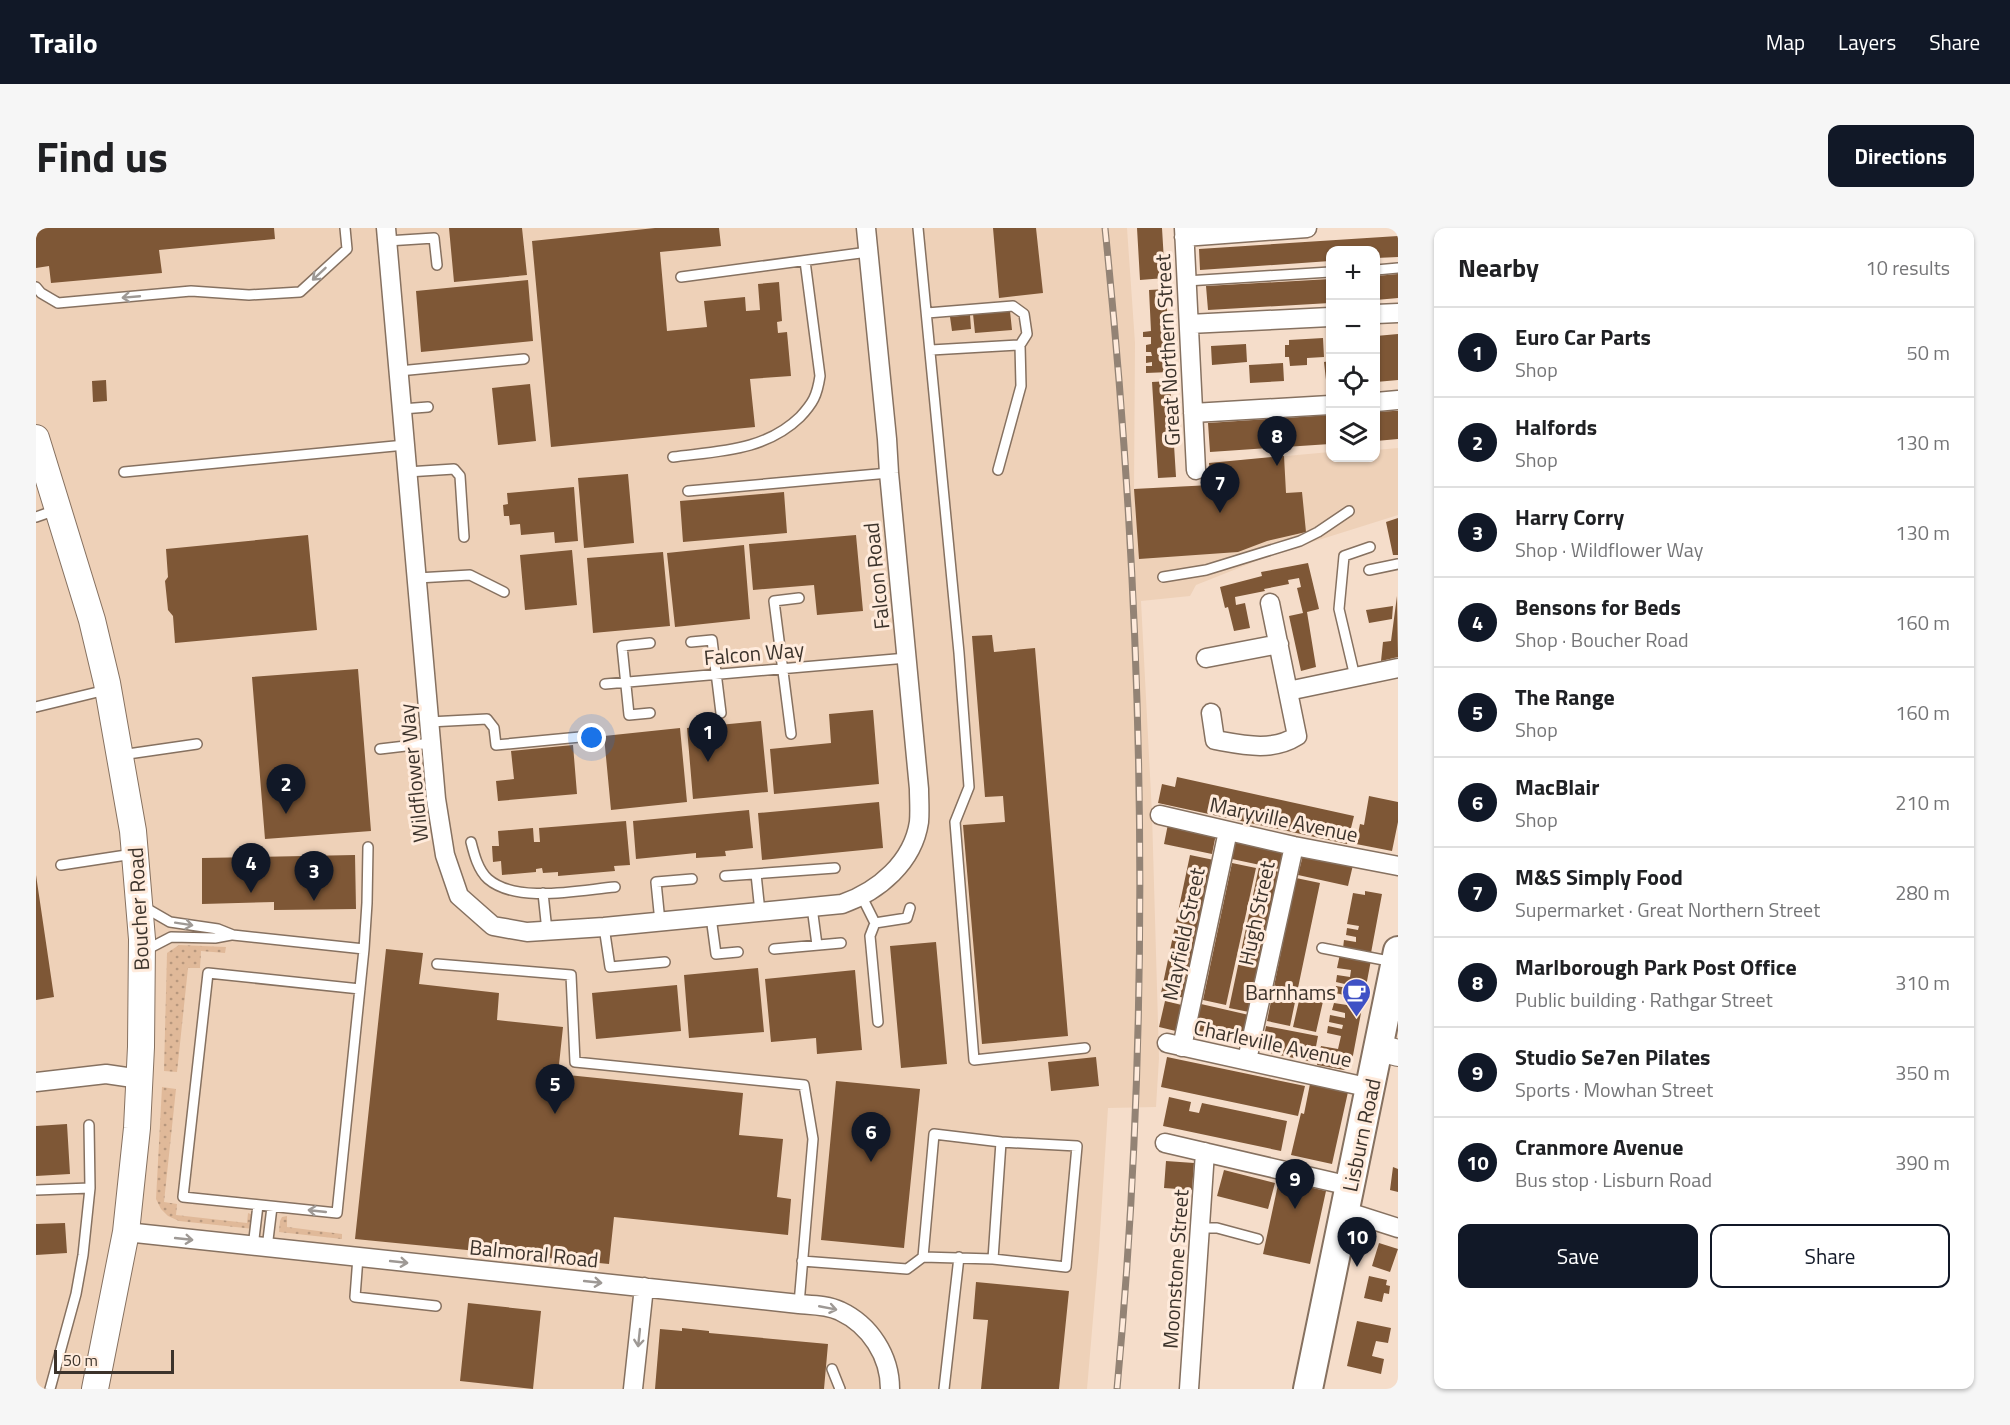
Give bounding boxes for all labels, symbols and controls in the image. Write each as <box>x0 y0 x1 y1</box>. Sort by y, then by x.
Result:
text: Trailo <box>30 21 98 64</box>
text: Map <box>1766 26 1805 58</box>
text: Layers <box>1838 26 1896 58</box>
text: Share <box>1929 26 1980 58</box>
text: Find us <box>36 124 168 188</box>
button: Directions <box>1828 125 1974 187</box>
map controls <box>1326 246 1380 462</box>
button: + <box>1326 246 1380 300</box>
text: Nearby <box>1458 248 1539 287</box>
text: 10 results <box>1866 252 1950 283</box>
street label: Great Northern Street <box>1146 253 1188 447</box>
one-way arrow <box>312 267 327 281</box>
one-way arrow <box>122 292 142 303</box>
button: − <box>1326 300 1380 354</box>
text: Euro Car Parts <box>1515 320 1651 354</box>
text: 1 <box>1472 337 1483 368</box>
text: 50 m <box>1906 337 1950 368</box>
button: locate <box>1326 354 1380 408</box>
text: Shop <box>1515 354 1558 385</box>
button: layers <box>1326 408 1380 462</box>
text: Halfords <box>1515 410 1597 444</box>
pin: 8 <box>1258 416 1296 466</box>
text: 2 <box>1472 427 1483 458</box>
text: 130 m <box>1895 427 1950 458</box>
text: Shop <box>1515 444 1558 475</box>
pin: 7 <box>1200 464 1240 513</box>
text: Harry Corry <box>1515 500 1624 534</box>
text: 3 <box>1472 517 1483 548</box>
text: 130 m <box>1895 517 1950 548</box>
street label: Falcon Road <box>854 521 898 631</box>
text: Shop · Wildflower Way <box>1515 534 1703 565</box>
text: Bensons for Beds <box>1515 590 1681 624</box>
text: 4 <box>1472 607 1483 638</box>
text: 160 m <box>1895 607 1950 638</box>
text: Shop · Boucher Road <box>1515 624 1689 655</box>
street label: Falcon Way <box>703 633 805 673</box>
text: The Range <box>1515 680 1615 714</box>
text: 5 <box>1472 697 1483 728</box>
text: 160 m <box>1895 697 1950 728</box>
street label: Wildflower Way <box>390 702 436 844</box>
pin: 1 <box>688 712 728 762</box>
text: Shop <box>1515 714 1558 745</box>
your location <box>577 723 606 752</box>
pin: 2 <box>266 764 306 814</box>
text: MacBlair <box>1515 770 1599 804</box>
text: 6 <box>1472 787 1483 818</box>
text: 210 m <box>1895 787 1950 818</box>
street label: Maryville Avenue <box>1207 788 1361 850</box>
text: Shop <box>1515 804 1558 835</box>
pin: 4 <box>232 844 270 893</box>
street label: Boucher Road <box>119 846 157 972</box>
pin: 3 <box>294 852 334 901</box>
street label: Hugh Street <box>1229 857 1283 968</box>
text: M&S Simply Food <box>1515 860 1683 894</box>
street label: Mayfield Street <box>1153 864 1213 1003</box>
text: 7 <box>1472 877 1483 908</box>
text: 280 m <box>1895 877 1950 908</box>
text: Supermarket · Great Northern Street <box>1515 894 1820 925</box>
one-way arrow <box>174 919 194 930</box>
text: Marlborough Park Post Office <box>1515 950 1797 984</box>
text: 8 <box>1472 967 1483 998</box>
text: 310 m <box>1895 967 1950 998</box>
place label: Barnhams <box>1245 976 1336 1008</box>
cafe icon: Barnhams <box>1341 976 1373 1018</box>
text: Public building · Rathgar Street <box>1515 984 1773 1015</box>
street label: Charleville Avenue <box>1191 1011 1355 1075</box>
text: Studio Se7en Pilates <box>1515 1040 1711 1074</box>
text: 9 <box>1472 1057 1483 1088</box>
text: 350 m <box>1895 1057 1950 1088</box>
pin: 5 <box>536 1064 574 1114</box>
text: Sports · Mowhan Street <box>1515 1074 1713 1105</box>
street label: Lisburn Road <box>1333 1075 1389 1195</box>
pin: 6 <box>852 1112 890 1162</box>
text: Cranmore Avenue <box>1515 1130 1683 1164</box>
text: 10 <box>1466 1147 1489 1178</box>
text: 390 m <box>1895 1147 1950 1178</box>
pin: 9 <box>1276 1160 1314 1209</box>
text: Bus stop · Lisburn Road <box>1515 1164 1712 1195</box>
street label: Moonstone Street <box>1153 1188 1197 1350</box>
one-way arrow <box>308 1205 327 1216</box>
pin: 10 <box>1338 1218 1376 1267</box>
button: Save <box>1458 1224 1698 1288</box>
button: Share <box>1710 1224 1950 1288</box>
street label: Balmoral Road <box>468 1230 600 1276</box>
one-way arrow <box>174 1234 193 1245</box>
one-way arrow <box>388 1257 408 1268</box>
one-way arrow <box>582 1277 602 1288</box>
one-way arrow <box>818 1303 838 1314</box>
one-way arrow <box>633 1328 644 1348</box>
scale bar <box>54 1347 174 1374</box>
text: 50 m <box>63 1348 98 1372</box>

